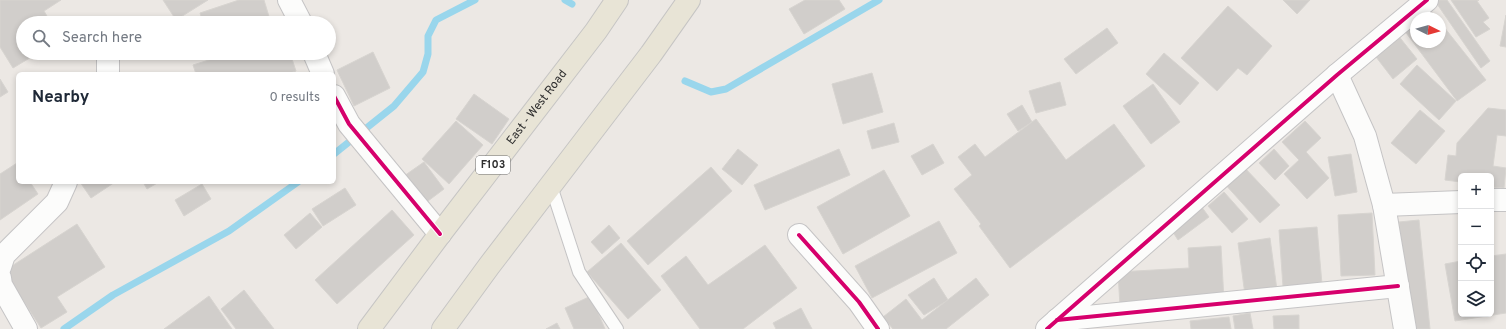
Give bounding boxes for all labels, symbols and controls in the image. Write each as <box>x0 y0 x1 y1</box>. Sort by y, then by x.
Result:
north arrow <box>1410 12 1446 48</box>
search box <box>16 16 336 60</box>
icon: search <box>30 27 52 49</box>
text: Search here <box>62 29 142 48</box>
street label: East - West Road <box>503 67 571 148</box>
text: Nearby <box>32 87 89 109</box>
text: 0 results <box>269 90 320 106</box>
road number: F103 <box>476 156 510 174</box>
map controls <box>1458 173 1494 317</box>
button: + <box>1458 173 1494 209</box>
button: − <box>1458 209 1494 245</box>
button: locate <box>1458 245 1494 281</box>
button: layers <box>1458 281 1494 317</box>

